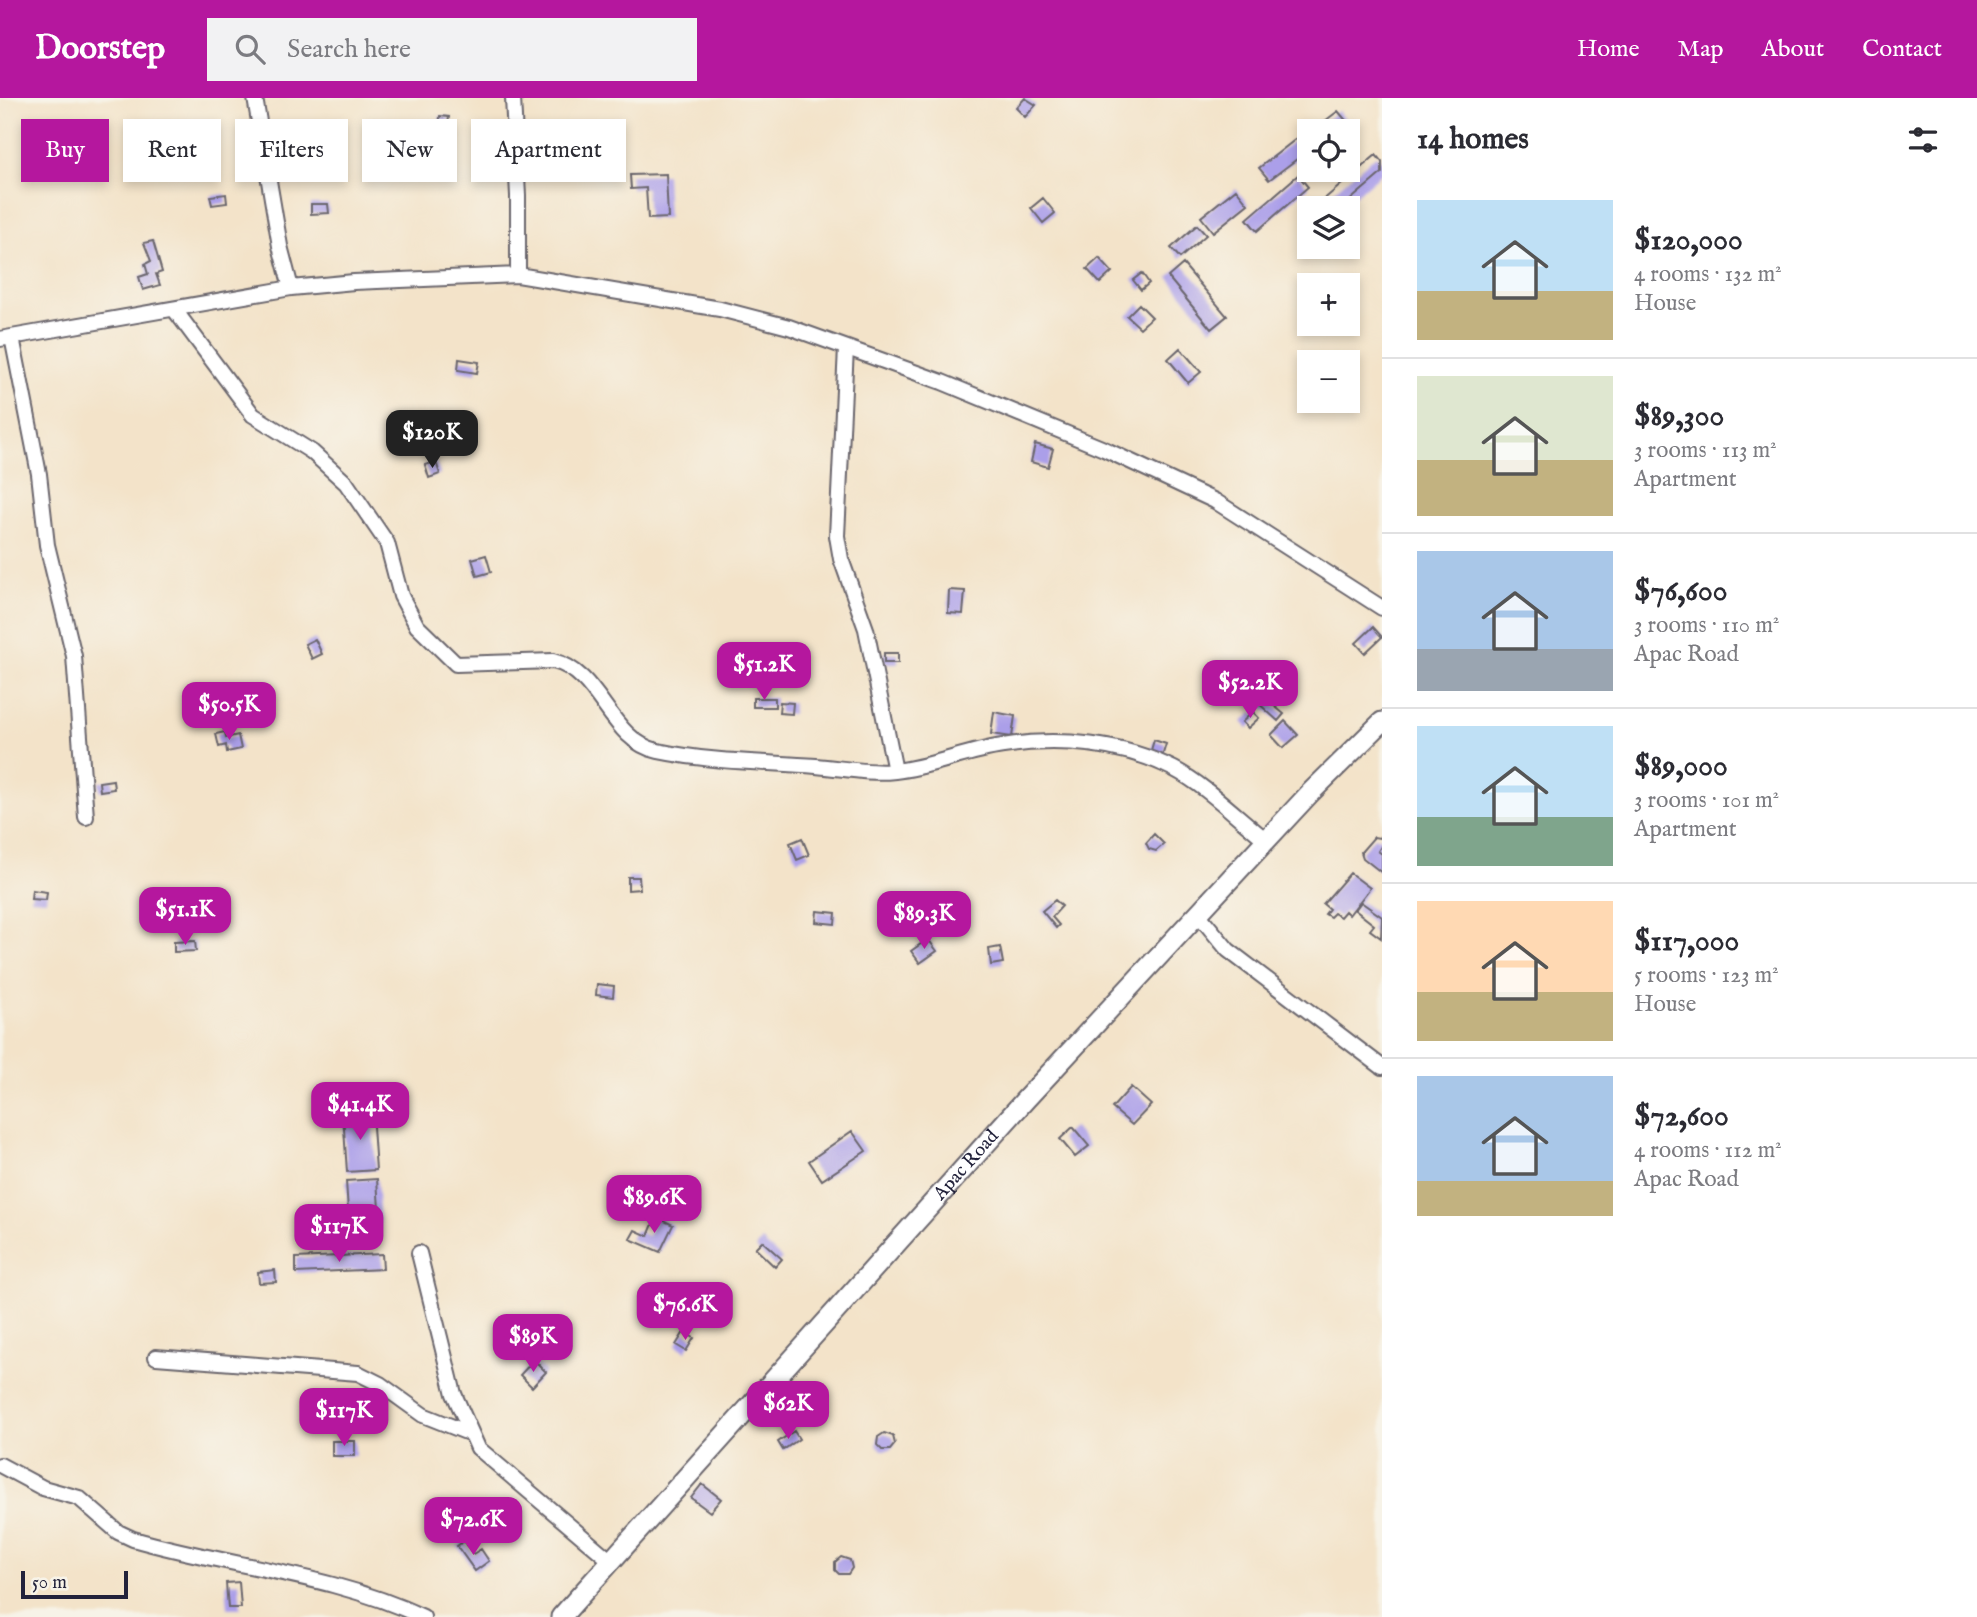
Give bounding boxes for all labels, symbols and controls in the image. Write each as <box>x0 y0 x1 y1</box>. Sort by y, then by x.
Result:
search box <box>207 18 697 81</box>
text: Doorstep <box>35 28 165 70</box>
icon: search <box>231 30 269 68</box>
text: Search here <box>287 33 411 66</box>
text: Home <box>1577 34 1640 65</box>
text: Map <box>1678 34 1724 65</box>
text: About <box>1762 34 1824 65</box>
text: Contact <box>1862 34 1942 65</box>
chip: Buy <box>21 119 109 182</box>
chip: Rent <box>123 119 221 182</box>
chip: Filters <box>235 119 348 182</box>
chip: New <box>362 119 457 182</box>
chip: Apartment <box>471 119 626 182</box>
map controls <box>1297 119 1360 413</box>
button: locate <box>1297 119 1360 182</box>
text: 14 homes <box>1417 121 1529 159</box>
icon: filters <box>1904 121 1942 159</box>
button: layers <box>1297 196 1360 259</box>
text: $120,000 <box>1634 222 1743 260</box>
icon: home <box>1473 228 1557 312</box>
text: 4 rooms · 132 m² <box>1634 260 1782 289</box>
button: + <box>1297 273 1360 336</box>
text: House <box>1634 289 1696 318</box>
button: − <box>1297 350 1360 413</box>
text: $89,300 <box>1634 398 1724 436</box>
icon: home <box>1473 404 1557 488</box>
pin: $120K <box>383 410 481 470</box>
text: $120K <box>402 418 462 447</box>
text: 3 rooms · 113 m² <box>1634 436 1777 465</box>
text: Apartment <box>1634 465 1737 494</box>
text: $76,600 <box>1634 573 1727 611</box>
icon: home <box>1473 579 1557 663</box>
text: 3 rooms · 110 m² <box>1634 611 1779 640</box>
text: Apac Road <box>1634 640 1739 669</box>
pin: $51.2K <box>707 642 821 702</box>
text: $51.2K <box>733 650 795 679</box>
pin: $52.2K <box>1193 660 1307 720</box>
text: $52.2K <box>1218 668 1282 697</box>
pin: $50.5K <box>172 682 286 742</box>
text: $50.5K <box>198 690 260 719</box>
text: $89,000 <box>1634 748 1728 786</box>
icon: home <box>1473 754 1557 838</box>
text: 3 rooms · 101 m² <box>1634 786 1779 815</box>
text: Apartment <box>1634 815 1737 844</box>
pin: $51.1K <box>128 888 242 947</box>
pin: $89.3K <box>867 892 981 951</box>
text: $51.1K <box>155 895 215 924</box>
text: $89.3K <box>893 899 955 928</box>
text: $117,000 <box>1634 923 1739 961</box>
icon: home <box>1473 929 1557 1013</box>
text: 5 rooms · 123 m² <box>1634 961 1779 990</box>
text: House <box>1634 990 1696 1019</box>
pin: $41.4K <box>303 1082 417 1142</box>
text: $41.4K <box>327 1090 393 1119</box>
text: $72,600 <box>1634 1098 1729 1136</box>
icon: home <box>1473 1104 1557 1188</box>
street label: Apac Road <box>928 1124 1005 1206</box>
text: 4 rooms · 112 m² <box>1634 1136 1782 1165</box>
text: Apac Road <box>1634 1165 1739 1194</box>
pin: $89.6K <box>597 1176 711 1235</box>
text: $89.6K <box>622 1183 686 1212</box>
pin: $117K <box>290 1204 388 1264</box>
text: $117K <box>310 1212 368 1241</box>
pin: $76.6K <box>628 1282 742 1342</box>
text: $76.6K <box>653 1290 717 1319</box>
pin: $89K <box>492 1314 574 1374</box>
text: $89K <box>509 1322 557 1351</box>
pin: $62K <box>747 1382 829 1441</box>
pin: $117K <box>295 1388 393 1448</box>
text: $62K <box>763 1389 813 1418</box>
text: $117K <box>315 1396 373 1425</box>
pin: $72.6K <box>416 1498 530 1557</box>
text: $72.6K <box>440 1505 506 1534</box>
scale bar <box>21 1568 128 1600</box>
text: 50 m <box>32 1571 67 1595</box>

